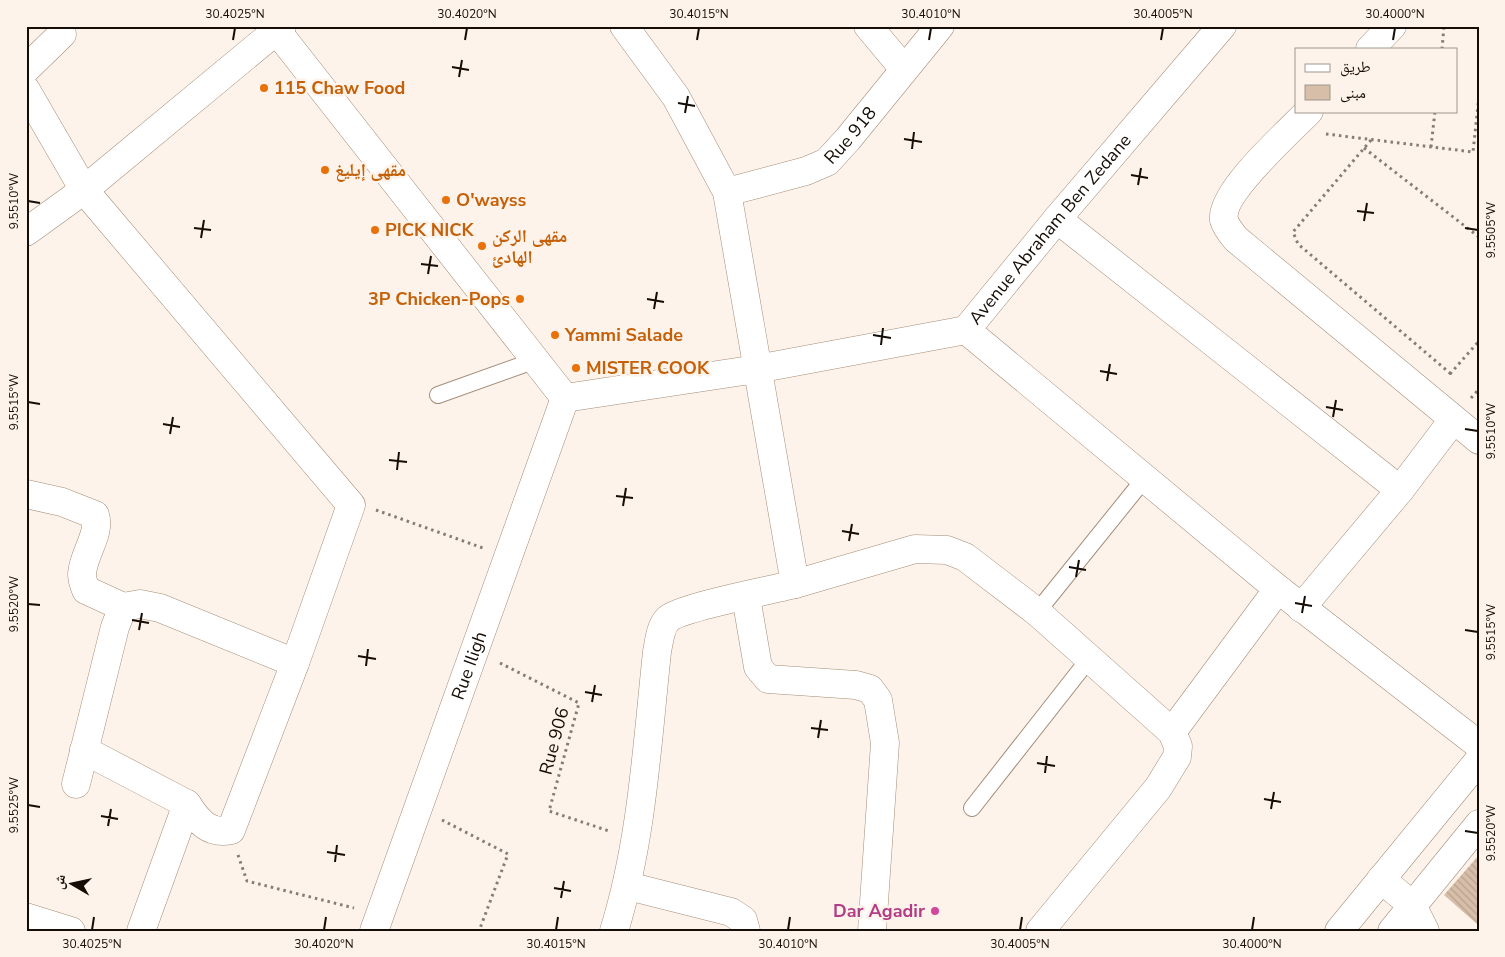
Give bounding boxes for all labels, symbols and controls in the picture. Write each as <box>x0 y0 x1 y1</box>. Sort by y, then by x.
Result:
text: 30.4025°N <box>205 6 265 22</box>
text: 30.4020°N <box>437 6 497 22</box>
text: 30.4015°N <box>669 6 729 22</box>
text: 30.4010°N <box>901 6 961 22</box>
text: 30.4005°N <box>1133 6 1193 22</box>
text: 30.4000°N <box>1365 6 1425 22</box>
legend <box>1295 48 1458 112</box>
text: طريق <box>1340 57 1371 77</box>
place label: 115 Chaw Food <box>274 76 405 100</box>
marker: 115 Chaw Food <box>258 82 270 94</box>
text: مبنى <box>1340 83 1366 103</box>
street label: Rue 918 <box>819 101 882 169</box>
street label: Avenue Abraham Ben Zedane <box>963 129 1137 330</box>
place label: مقهى إيليغ <box>335 158 406 182</box>
marker: مقهى إيليغ <box>319 164 331 176</box>
text: 9.5510°W <box>6 173 22 229</box>
place label: O'wayss <box>456 188 526 212</box>
marker: O'wayss <box>440 194 452 206</box>
text: 9.5505°W <box>1483 202 1499 258</box>
place label: PICK NICK <box>385 218 475 242</box>
marker: PICK NICK <box>369 224 381 236</box>
place label: مقهى الركن الهادئ <box>492 224 567 269</box>
marker: مقهى الركن الهادئ <box>476 240 488 252</box>
place label: 3P Chicken-Pops <box>368 287 510 311</box>
marker: 3P Chicken-Pops <box>514 293 526 305</box>
place label: Yammi Salade <box>564 323 683 347</box>
marker: Yammi Salade <box>549 329 561 341</box>
place label: MISTER COOK <box>586 356 710 380</box>
marker: MISTER COOK <box>570 362 582 374</box>
text: 9.5515°W <box>6 374 22 430</box>
text: 9.5510°W <box>1483 403 1499 459</box>
text: 9.5520°W <box>6 576 22 632</box>
text: 9.5515°W <box>1483 604 1499 660</box>
street label: Rue Iligh <box>446 628 492 703</box>
street label: Rue 906 <box>534 705 574 777</box>
text: 9.5525°W <box>6 777 22 833</box>
text: 9.5520°W <box>1483 805 1499 861</box>
north arrow <box>48 860 98 910</box>
text: ش <box>49 873 70 891</box>
place label: Dar Agadir <box>833 899 925 923</box>
marker: Dar Agadir <box>929 905 941 917</box>
text: 30.4025°N <box>62 936 122 952</box>
text: 30.4020°N <box>294 936 354 952</box>
text: 30.4015°N <box>526 936 586 952</box>
text: 30.4010°N <box>758 936 818 952</box>
text: 30.4005°N <box>990 936 1050 952</box>
text: 30.4000°N <box>1222 936 1282 952</box>

